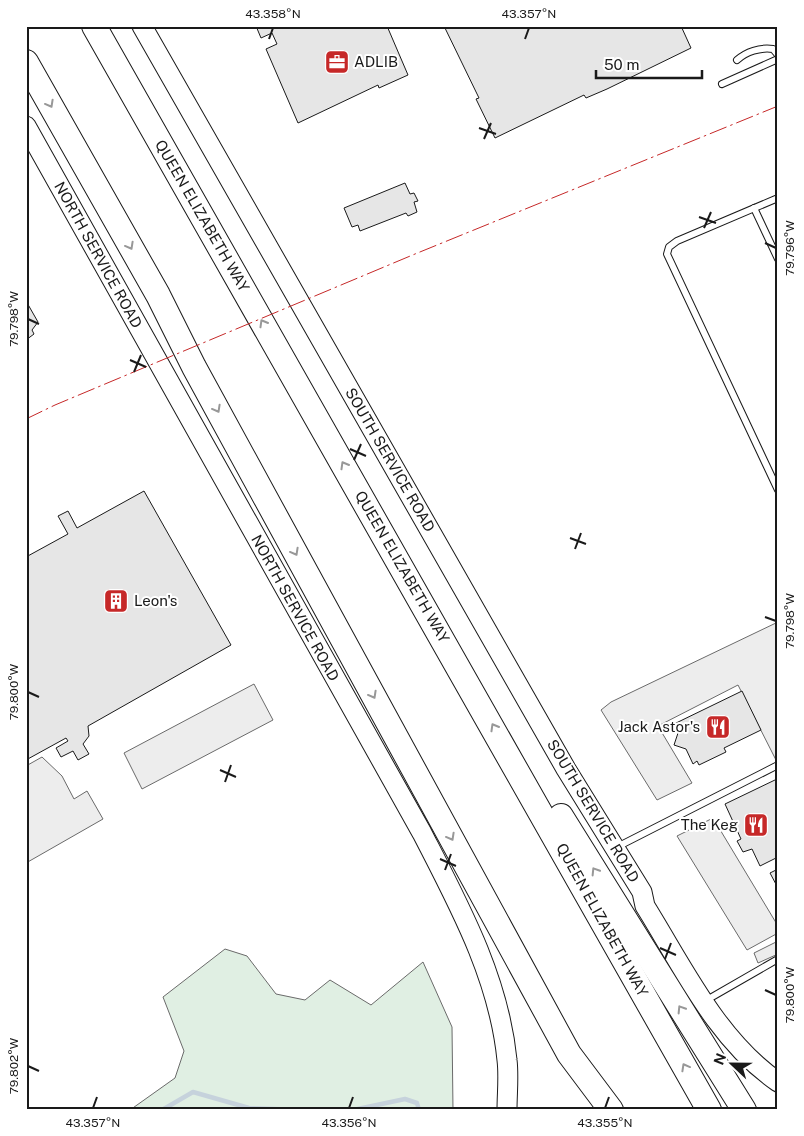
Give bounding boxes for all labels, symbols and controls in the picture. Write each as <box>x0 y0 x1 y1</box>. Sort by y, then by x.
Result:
text: 43.358°N <box>245 7 301 21</box>
text: 43.357°N <box>502 7 556 21</box>
scale bar <box>596 48 703 80</box>
office icon: ADLIB <box>324 49 350 75</box>
place label: ADLIB <box>354 53 398 70</box>
text: 50 m <box>604 56 639 73</box>
one-way arrow <box>44 99 54 108</box>
street label: QUEEN ELIZABETH WAY <box>152 137 253 295</box>
street label: NORTH SERVICE ROAD <box>51 179 146 331</box>
text: 79.796°W <box>783 220 797 276</box>
one-way arrow <box>124 240 134 249</box>
text: 79.798°W <box>7 291 21 347</box>
one-way arrow <box>260 320 270 329</box>
street label: SOUTH SERVICE ROAD <box>342 385 439 535</box>
one-way arrow <box>211 404 221 413</box>
one-way arrow <box>340 461 350 470</box>
street label: QUEEN ELIZABETH WAY <box>352 488 453 646</box>
street label: NORTH SERVICE ROAD <box>248 532 343 684</box>
one-way arrow <box>289 547 299 556</box>
building icon: Leon's <box>103 588 129 614</box>
place label: Leon's <box>134 592 177 609</box>
text: 79.798°W <box>783 593 797 649</box>
text: 79.800°W <box>7 663 21 720</box>
one-way arrow <box>367 689 377 698</box>
restaurant icon: Jack Astor's <box>705 714 731 740</box>
place label: Jack Astor's <box>618 718 700 735</box>
one-way arrow <box>490 724 500 733</box>
street label: SOUTH SERVICE ROAD <box>544 736 643 885</box>
restaurant icon: The Keg <box>743 812 769 838</box>
place label: The Keg <box>681 816 738 833</box>
one-way arrow <box>445 832 455 841</box>
street label: QUEEN ELIZABETH WAY <box>553 840 652 999</box>
one-way arrow <box>592 867 602 876</box>
text: 79.800°W <box>783 966 797 1023</box>
one-way arrow <box>678 1005 687 1014</box>
text: 79.802°W <box>7 1037 21 1094</box>
north arrow <box>706 1038 756 1088</box>
text: N <box>710 1051 729 1067</box>
one-way arrow <box>681 1064 691 1073</box>
text: 43.357°N <box>66 1116 120 1130</box>
text: 43.356°N <box>321 1116 377 1130</box>
text: 43.355°N <box>577 1116 633 1130</box>

